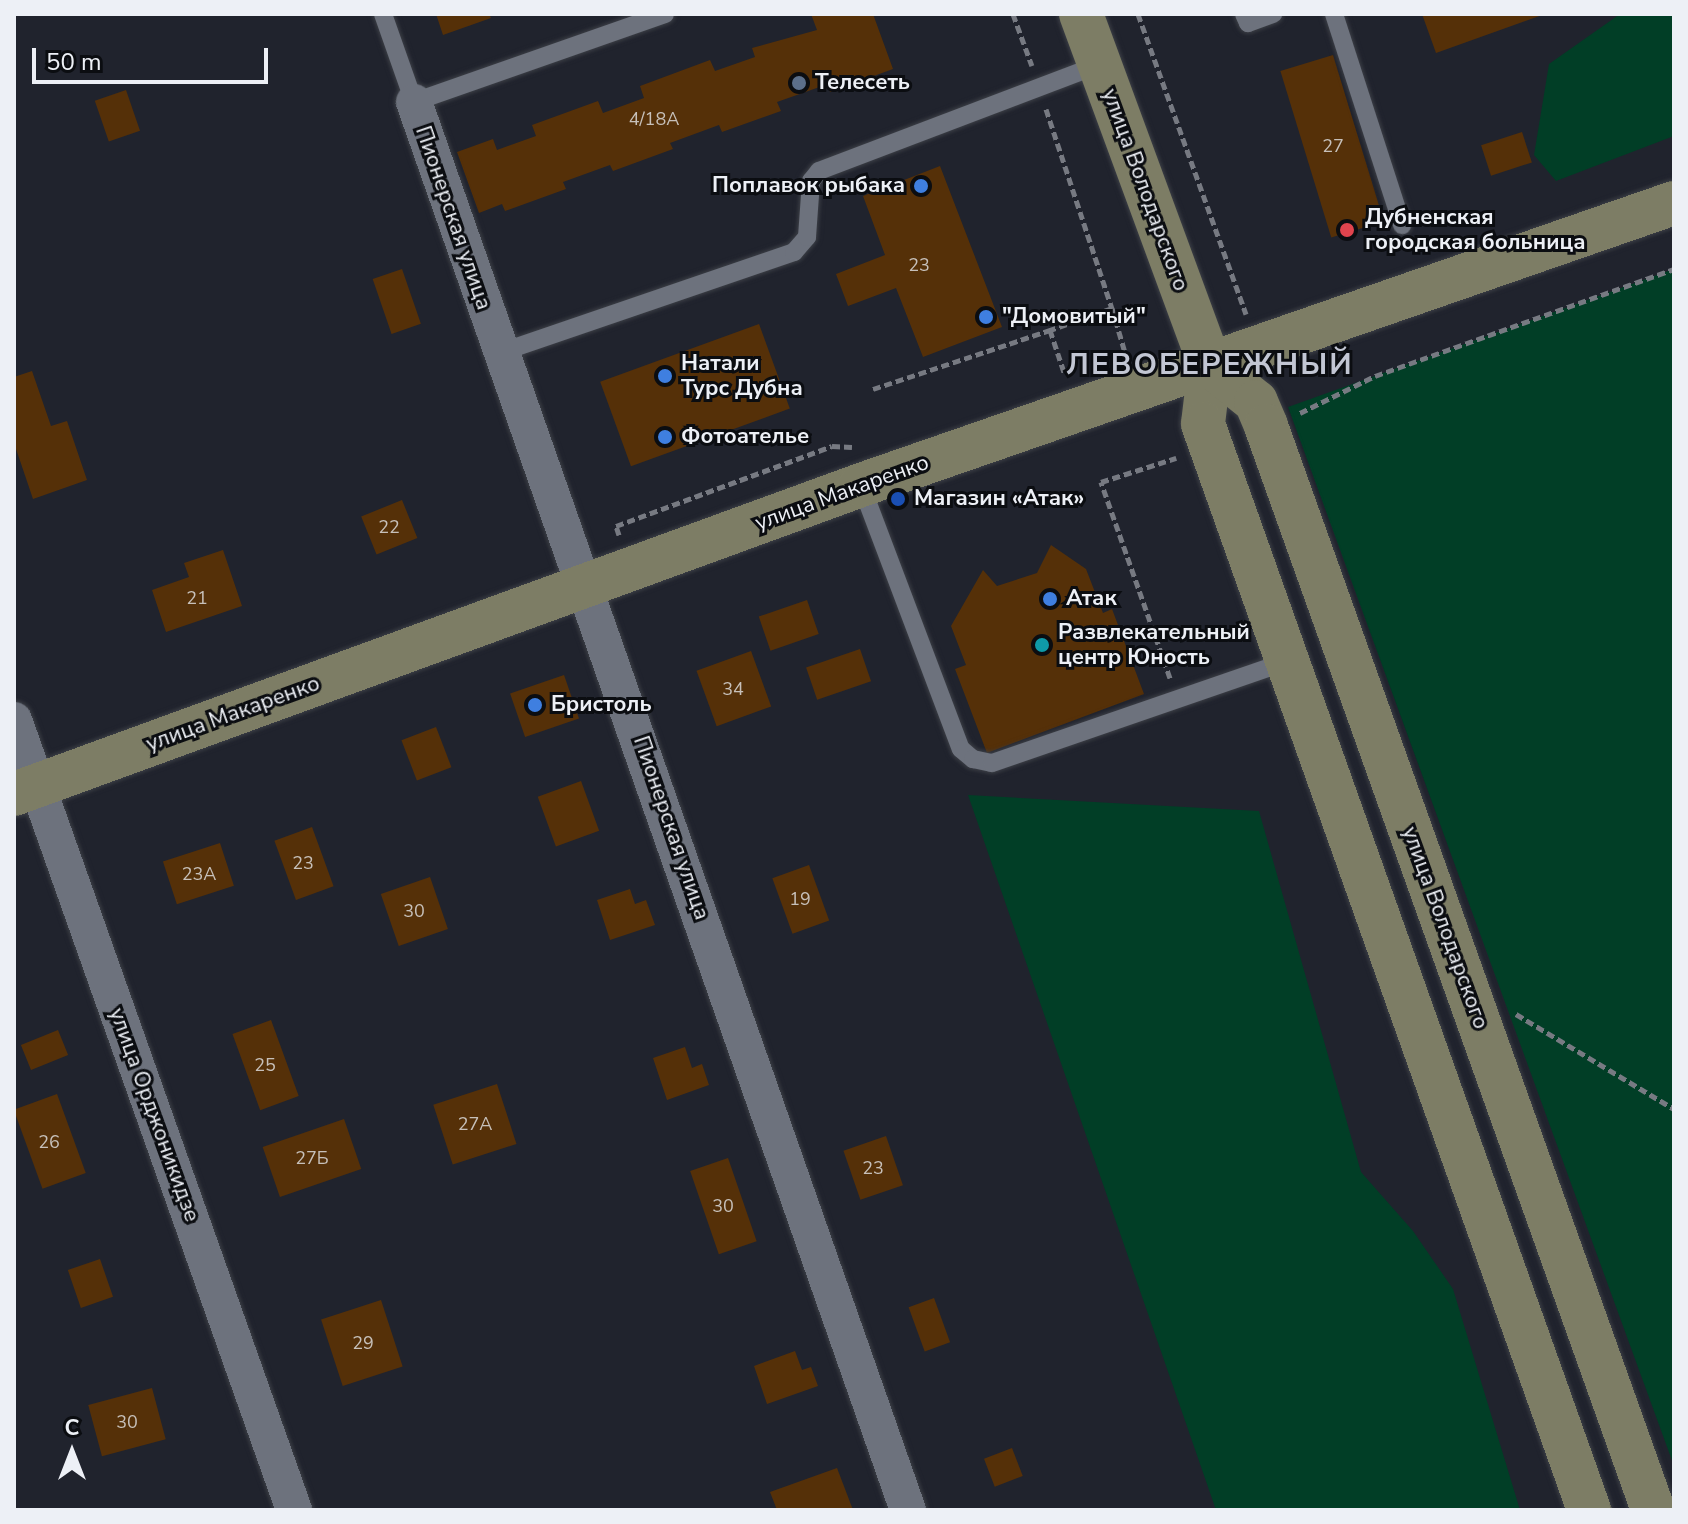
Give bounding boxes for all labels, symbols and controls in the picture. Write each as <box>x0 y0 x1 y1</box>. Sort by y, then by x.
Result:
scale bar <box>36 32 272 82</box>
text: 50 m <box>46 46 102 78</box>
place label: Телесеть <box>815 70 910 96</box>
marker: Телесеть <box>790 74 808 92</box>
street label: улица Володарского <box>1096 85 1194 295</box>
house number: 4/18А <box>629 108 679 130</box>
street label: Пионерская улица <box>409 123 497 313</box>
house number: 27 <box>1322 135 1344 157</box>
place label: Поплавок рыбака <box>712 173 905 199</box>
marker: Поплавок рыбака <box>912 177 930 195</box>
place label: Дубненская городская больница <box>1365 204 1585 256</box>
marker: Дубненская городская больница <box>1336 219 1358 241</box>
house number: 23 <box>908 254 930 276</box>
place label: "Домовитый" <box>1002 304 1146 330</box>
marker: "Домовитый" <box>977 308 995 326</box>
district label: ЛЕВОБЕРЕЖНЫЙ <box>1066 347 1354 383</box>
place label: Натали Турс Дубна <box>681 350 803 402</box>
marker: Натали Турс Дубна <box>656 367 674 385</box>
place label: Фотоателье <box>681 424 809 450</box>
marker: Фотоателье <box>656 428 674 446</box>
street label: улица Макаренко <box>751 449 933 537</box>
place label: Магазин «Атак» <box>914 486 1084 512</box>
marker: Магазин «Атак» <box>889 490 907 508</box>
house number: 22 <box>378 516 400 538</box>
place label: Атак <box>1066 586 1117 612</box>
house number: 21 <box>186 587 208 609</box>
marker: Атак <box>1041 590 1059 608</box>
place label: Развлекательный центр Юность <box>1058 619 1250 670</box>
marker: Развлекательный центр Юность <box>1033 636 1051 654</box>
street label: улица Макаренко <box>142 670 324 758</box>
house number: 34 <box>722 678 744 700</box>
place label: Бристоль <box>551 692 652 718</box>
marker: Бристоль <box>526 696 544 714</box>
street label: Пионерская улица <box>627 733 715 923</box>
street label: улица Володарского <box>1396 823 1494 1033</box>
house number: 23 <box>292 852 314 874</box>
house number: 23А <box>182 863 216 885</box>
house number: 19 <box>789 888 811 910</box>
house number: 30 <box>403 900 425 922</box>
street label: улица Орджоникидзе <box>103 1004 205 1226</box>
house number: 25 <box>254 1054 276 1076</box>
house number: 27А <box>458 1113 492 1135</box>
house number: 26 <box>38 1131 60 1153</box>
house number: 27Б <box>295 1147 329 1169</box>
house number: 23 <box>862 1157 884 1179</box>
house number: 30 <box>712 1195 734 1217</box>
house number: 29 <box>352 1332 374 1354</box>
house number: 30 <box>116 1411 138 1433</box>
north arrow <box>32 1412 112 1492</box>
text: С <box>65 1413 79 1443</box>

